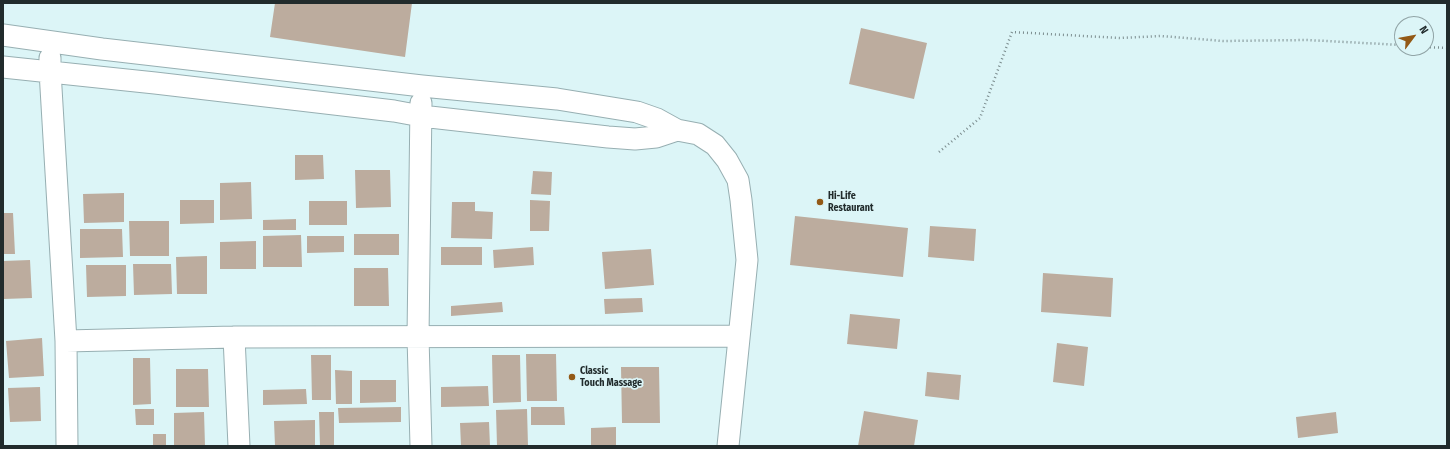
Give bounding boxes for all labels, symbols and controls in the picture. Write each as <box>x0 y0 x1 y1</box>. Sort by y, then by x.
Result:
north arrow <box>1394 16 1434 56</box>
text: N <box>1416 24 1431 36</box>
place label: Hi-Life Restaurant <box>828 190 874 214</box>
marker: Hi-Life Restaurant <box>815 197 825 207</box>
place label: Classic Touch Massage <box>580 365 642 388</box>
marker: Classic Touch Massage <box>567 372 577 382</box>

